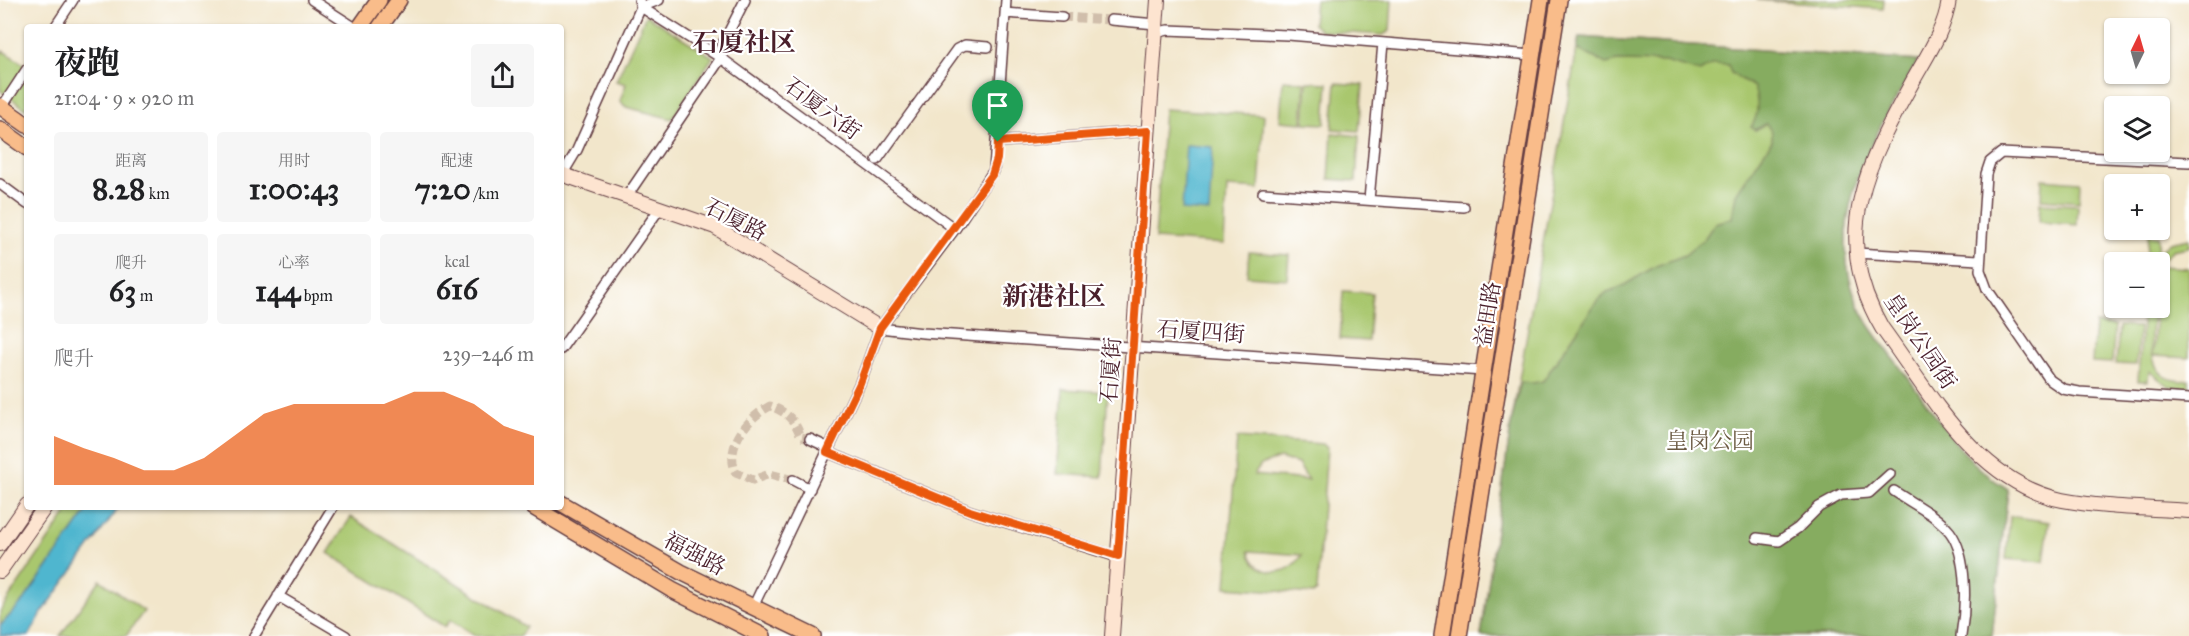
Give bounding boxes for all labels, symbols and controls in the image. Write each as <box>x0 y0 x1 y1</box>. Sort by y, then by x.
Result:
north arrow <box>2104 18 2170 84</box>
map controls <box>2104 18 2170 318</box>
district label: 石厦社区 <box>692 26 796 58</box>
text: 夜跑 <box>54 43 120 83</box>
button: share <box>471 44 534 107</box>
street label: 石厦六街 <box>779 72 866 145</box>
pin <box>972 80 1023 142</box>
text: 21:04 · 9 × 920 m <box>54 86 194 110</box>
icon: arrive <box>981 89 1014 122</box>
button: layers <box>2104 96 2170 162</box>
text: 距离 <box>115 151 147 170</box>
text: 用时 <box>278 151 310 170</box>
text: 配速 <box>441 151 473 170</box>
text: 8.28 <box>92 171 145 207</box>
text: 1:00:43 <box>249 171 339 207</box>
text: 7:20 <box>415 171 471 207</box>
button: + <box>2104 174 2170 240</box>
text: km <box>145 184 170 203</box>
text: /km <box>471 184 499 203</box>
street label: 石厦路 <box>700 192 771 246</box>
text: kcal <box>444 252 470 271</box>
button: − <box>2104 252 2170 318</box>
text: 爬升 <box>115 253 147 272</box>
text: 心率 <box>278 253 310 272</box>
text: 616 <box>436 271 478 307</box>
text: 63 <box>109 273 136 309</box>
text: 144 <box>255 273 300 309</box>
street label: 益田路 <box>1469 279 1506 349</box>
district label: 新港社区 <box>1002 280 1106 312</box>
text: m <box>136 286 153 305</box>
text: bpm <box>300 286 333 305</box>
street label: 皇岗公园街 <box>1879 288 1963 394</box>
street label: 石厦四街 <box>1156 315 1246 348</box>
street label: 石厦街 <box>1095 336 1126 404</box>
text: 239–246 m <box>443 342 534 366</box>
text: 爬升 <box>54 346 94 370</box>
park label: 皇岗公园 <box>1666 427 1754 454</box>
street label: 福强路 <box>659 526 730 581</box>

